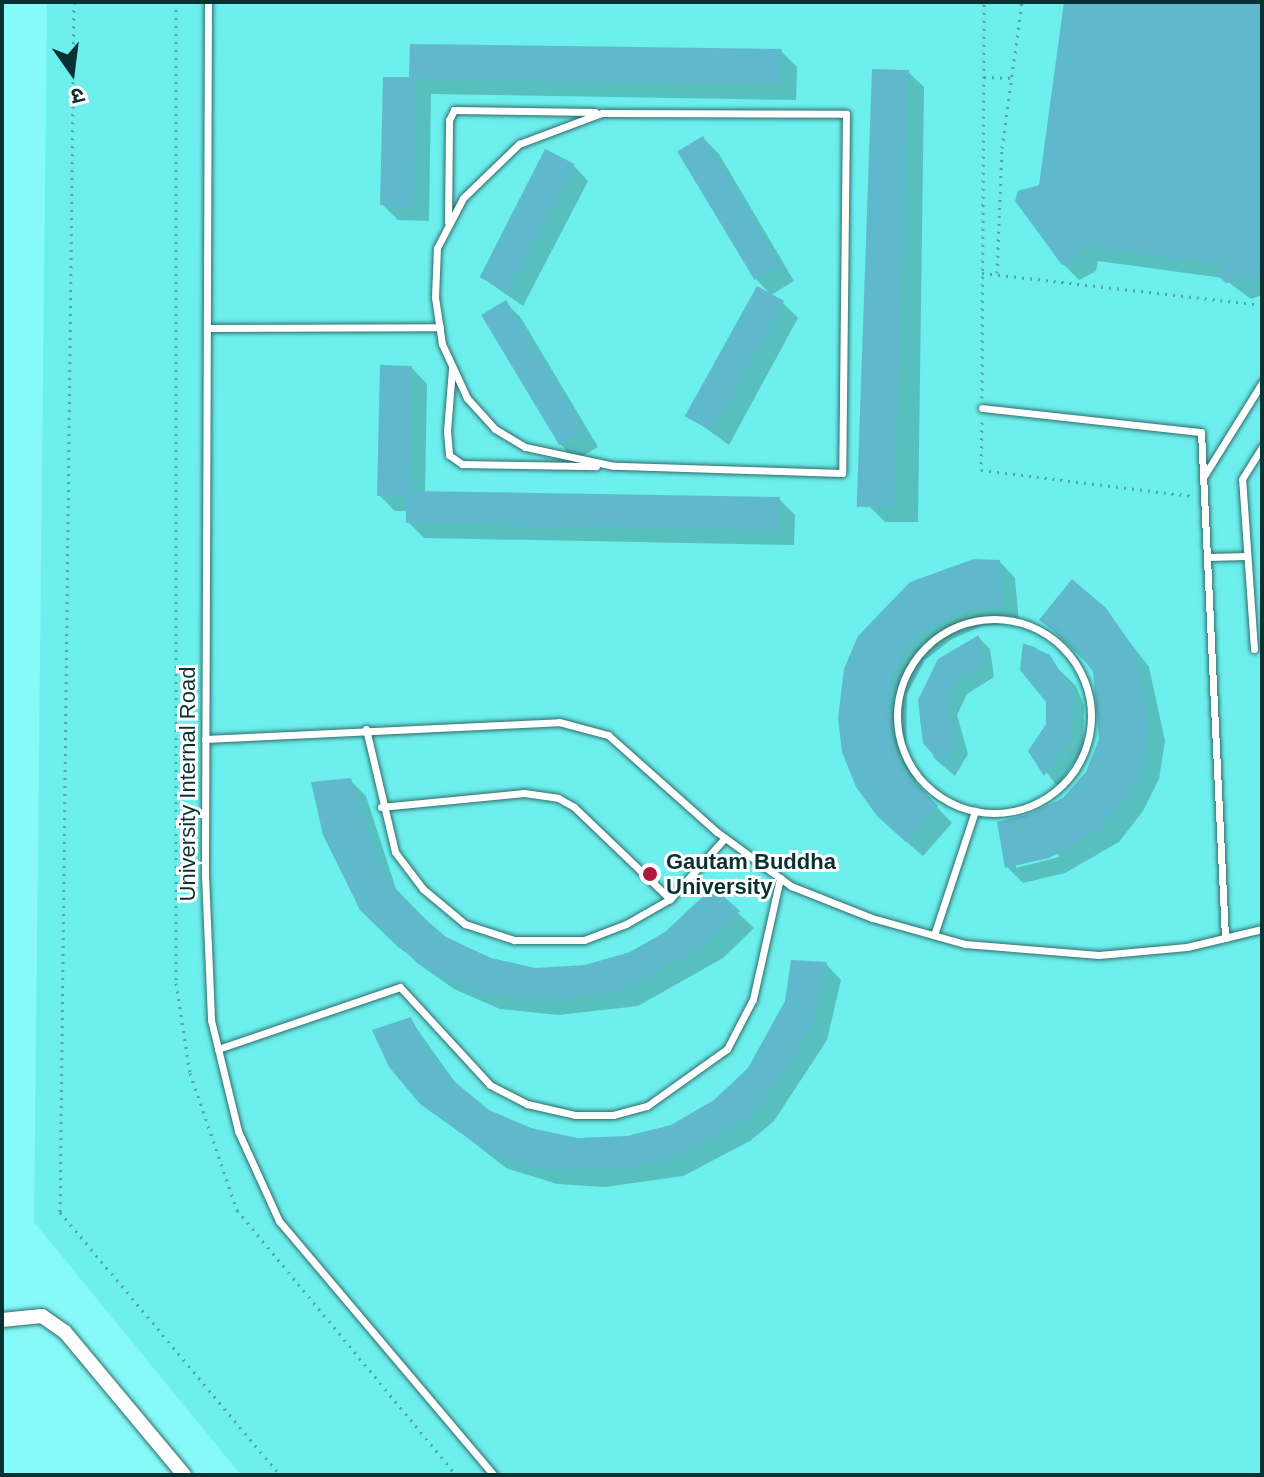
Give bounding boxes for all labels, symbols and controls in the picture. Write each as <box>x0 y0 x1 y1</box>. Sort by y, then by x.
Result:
north arrow <box>32 32 112 112</box>
text: उ <box>69 82 87 109</box>
street label: University Internal Road <box>175 667 201 901</box>
place label: Gautam Buddha University <box>666 848 836 900</box>
marker: Gautam Buddha University <box>641 865 659 883</box>

